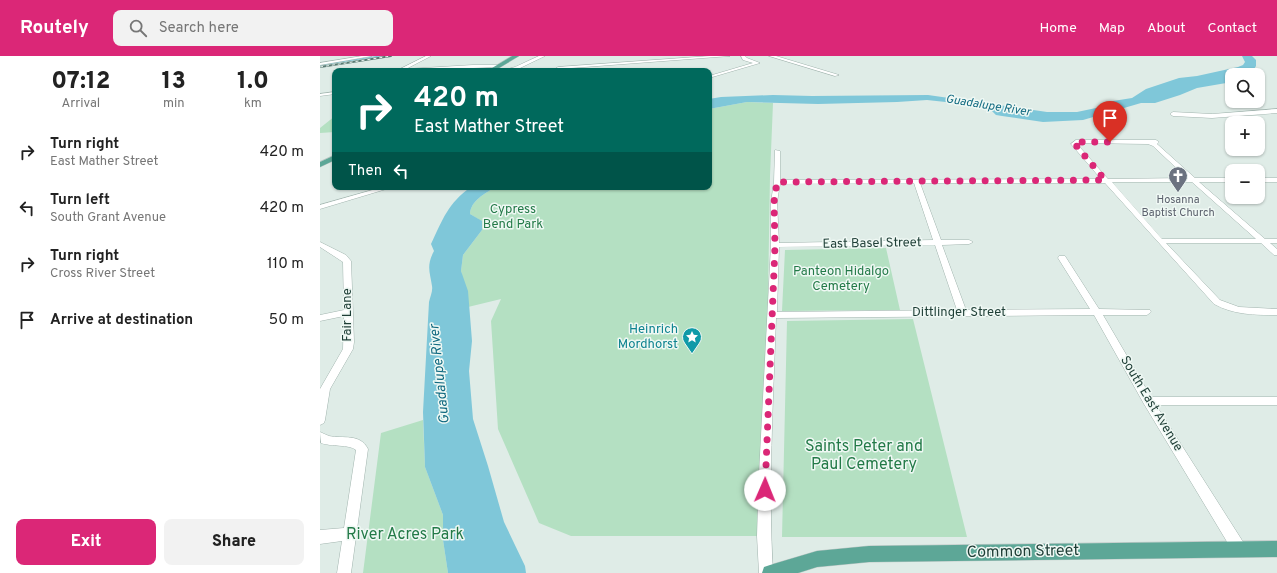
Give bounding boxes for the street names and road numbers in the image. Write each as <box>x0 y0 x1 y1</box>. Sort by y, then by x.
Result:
street label: East Basel Street <box>822 235 922 253</box>
street label: Fair Lane <box>340 288 356 342</box>
street label: Dittlinger Street <box>912 305 1006 321</box>
street label: South East Avenue <box>1116 353 1186 455</box>
street label: Common Street <box>967 541 1079 563</box>

